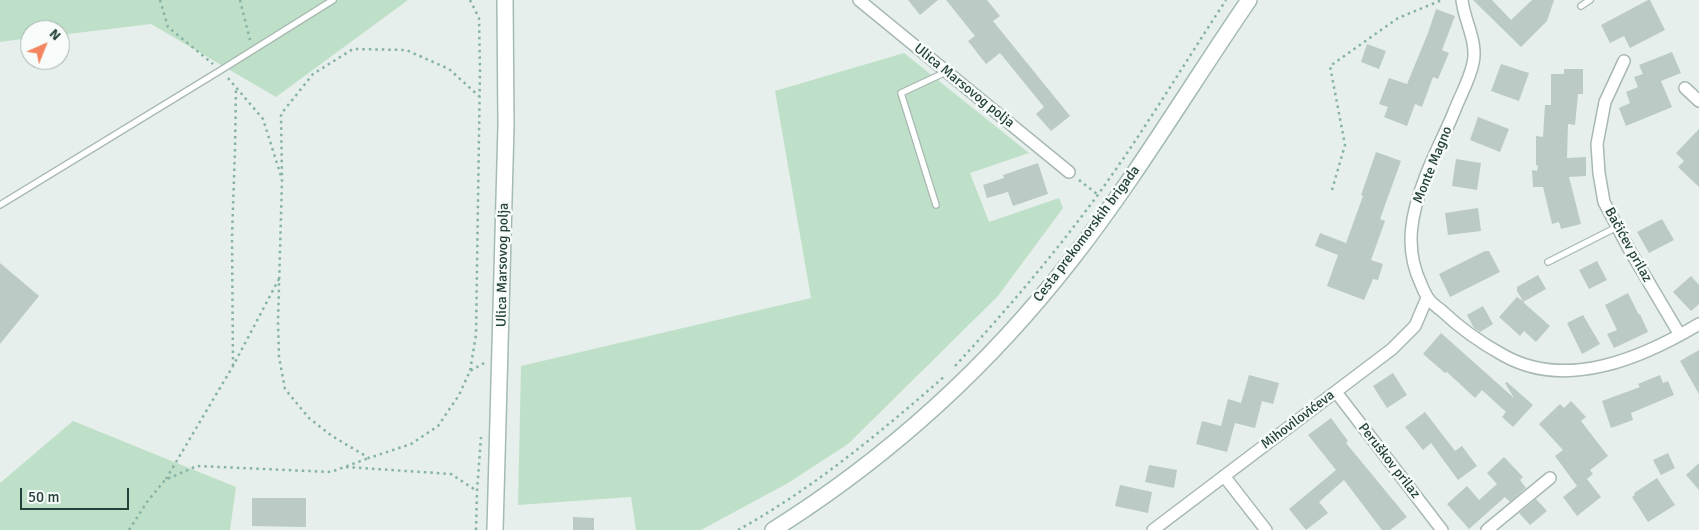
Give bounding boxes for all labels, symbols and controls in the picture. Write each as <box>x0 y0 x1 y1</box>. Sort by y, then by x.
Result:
north arrow <box>20 20 70 70</box>
text: N <box>46 25 64 44</box>
street label: Ulica Marsovog polja <box>910 40 1018 132</box>
street label: Monte Magno <box>1410 124 1456 206</box>
street label: Cesta prekomorskih brigada <box>1030 162 1144 306</box>
street label: Ulica Marsovog polja <box>494 203 512 327</box>
street label: Bačićev prilaz <box>1601 205 1655 285</box>
street label: Mihovilovićeva <box>1258 387 1338 453</box>
street label: Peruškov prilaz <box>1354 420 1424 502</box>
scale bar <box>22 478 131 510</box>
text: 50 m <box>28 488 59 506</box>

